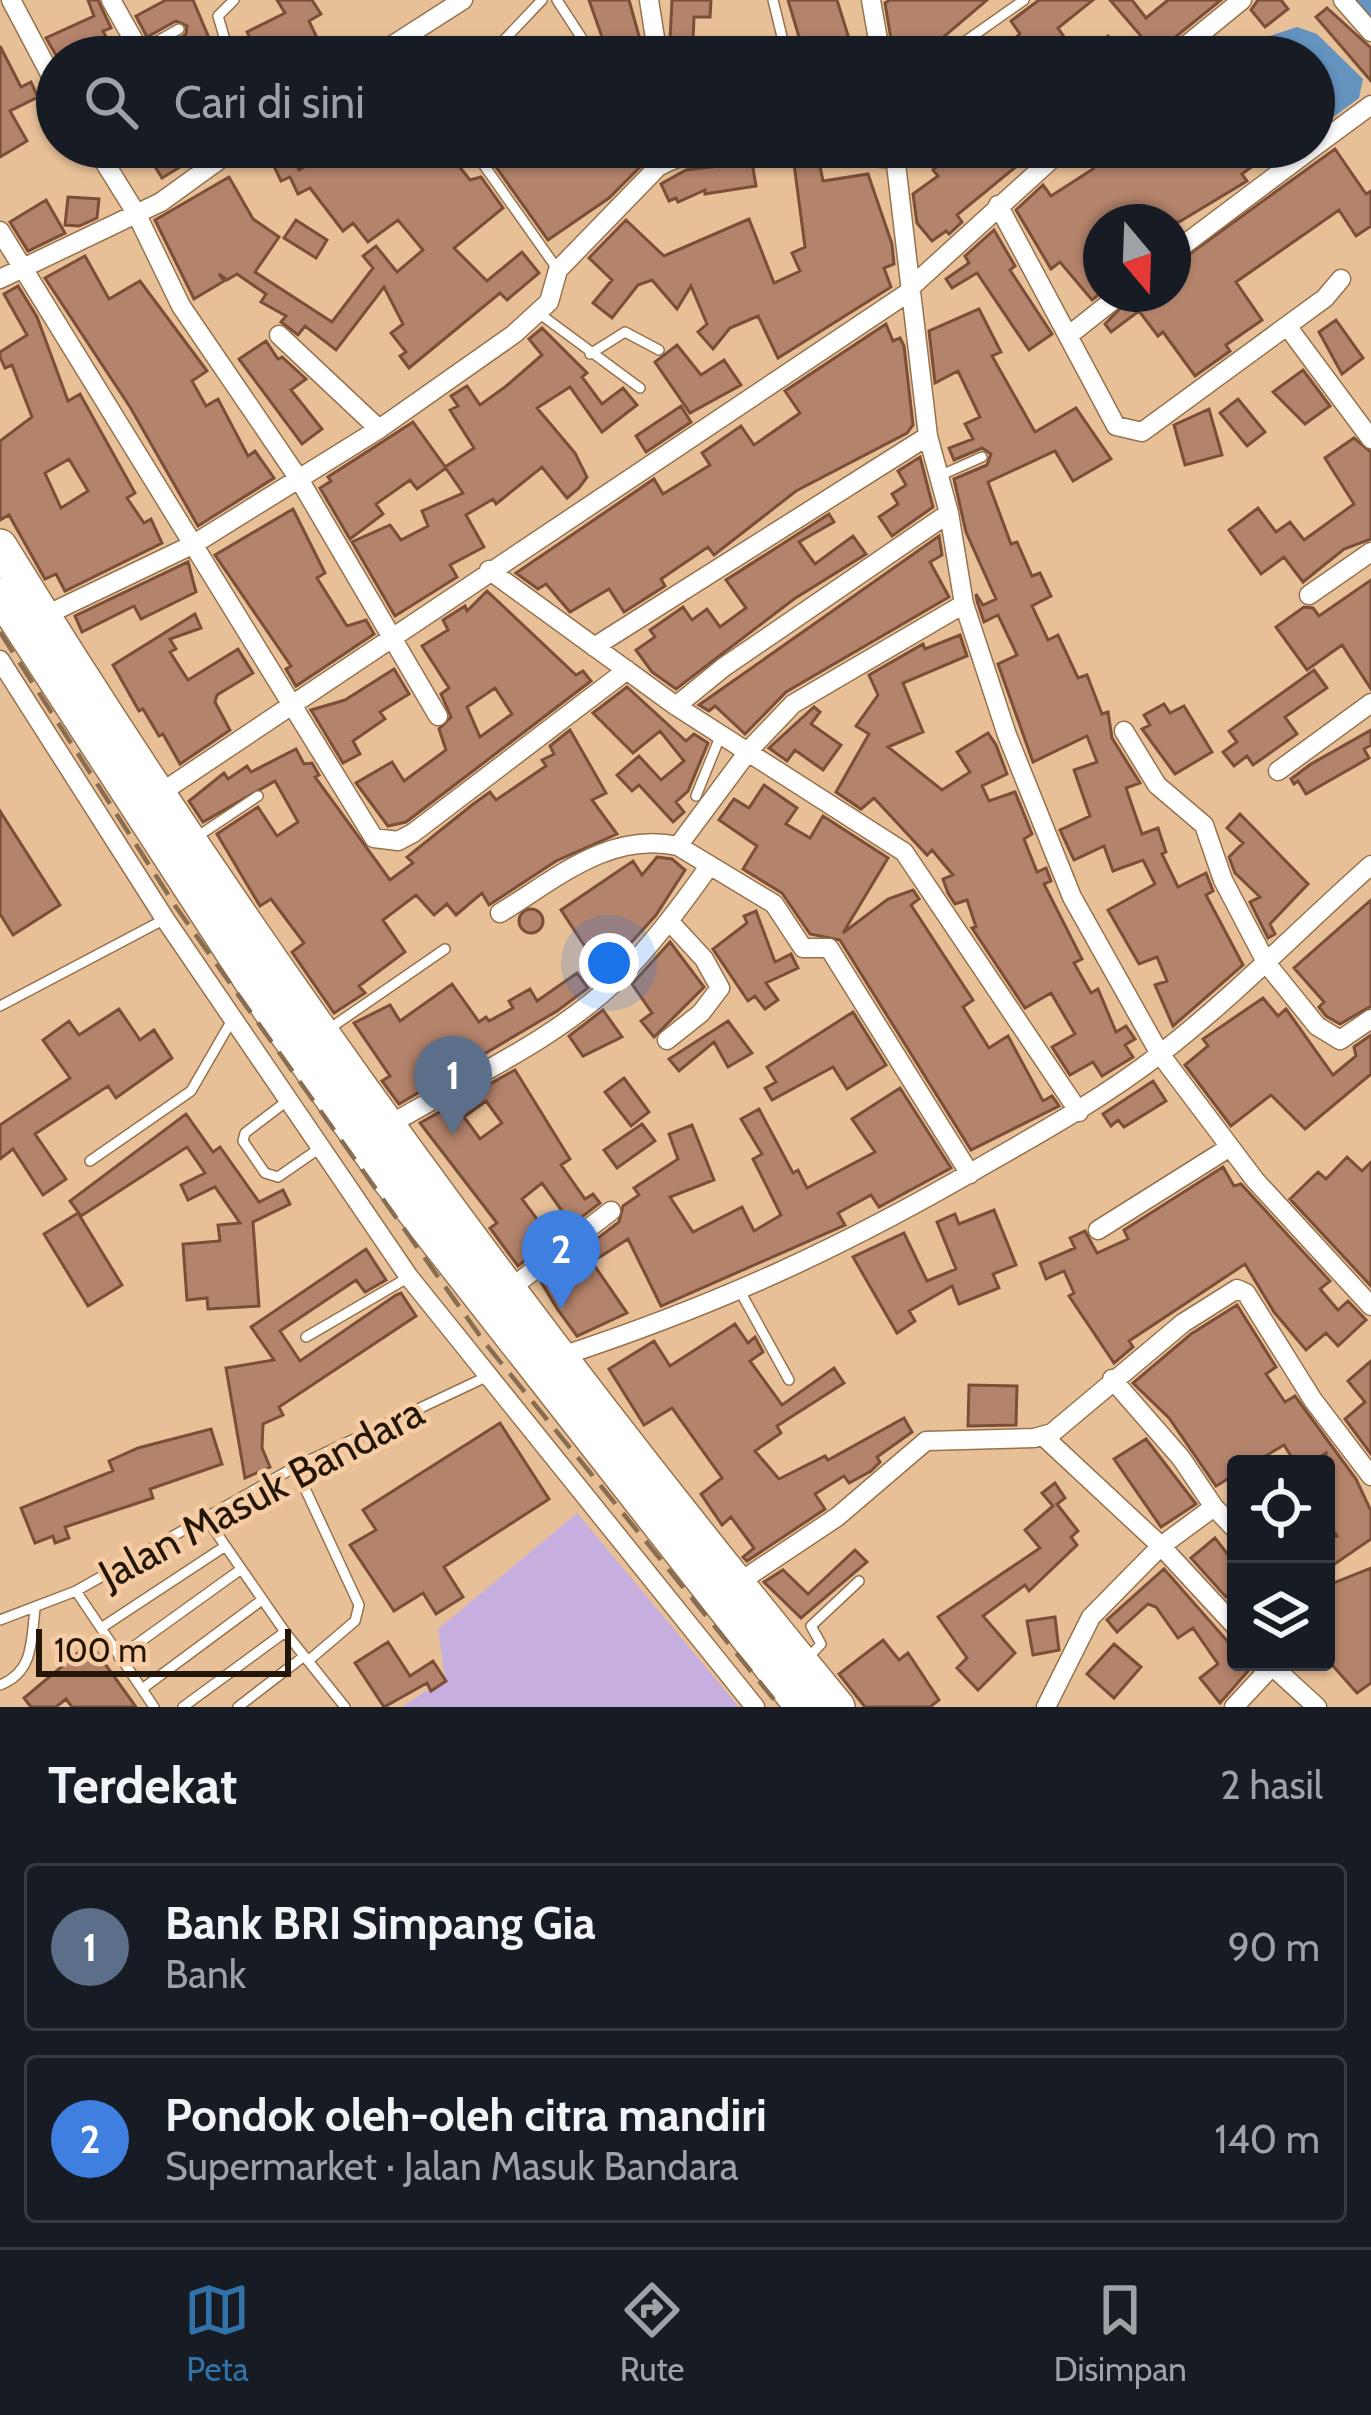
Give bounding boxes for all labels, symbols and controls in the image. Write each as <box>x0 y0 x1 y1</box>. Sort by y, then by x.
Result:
search box <box>36 36 1335 168</box>
icon: search <box>78 69 144 135</box>
text: Cari di sini <box>174 75 365 129</box>
north arrow <box>1083 204 1191 312</box>
your location <box>579 933 639 993</box>
pin: 1 <box>414 1036 492 1135</box>
pin: 2 <box>522 1210 600 1309</box>
street label: Jalan Masuk Bandara <box>89 1385 432 1601</box>
map controls <box>1227 1455 1335 1671</box>
button: locate <box>1227 1455 1335 1563</box>
button: layers <box>1227 1563 1335 1671</box>
scale bar <box>36 1623 291 1676</box>
text: 100 m <box>54 1630 147 1670</box>
text: Terdekat <box>48 1754 238 1816</box>
text: 2 hasil <box>1220 1761 1323 1809</box>
text: Bank BRI Simpang Gia <box>165 1896 596 1950</box>
text: 1 <box>83 1923 97 1971</box>
text: 90 m <box>1228 1923 1320 1971</box>
text: Bank <box>165 1950 246 1998</box>
text: Pondok oleh-oleh citra mandiri <box>165 2088 767 2142</box>
text: 2 <box>80 2115 100 2163</box>
text: 140 m <box>1215 2115 1320 2163</box>
text: Supermarket · Jalan Masuk Bandara <box>165 2142 739 2190</box>
tab: Peta <box>184 2277 250 2389</box>
tab: Rute <box>619 2277 685 2389</box>
tab: Disimpan <box>1054 2277 1187 2389</box>

